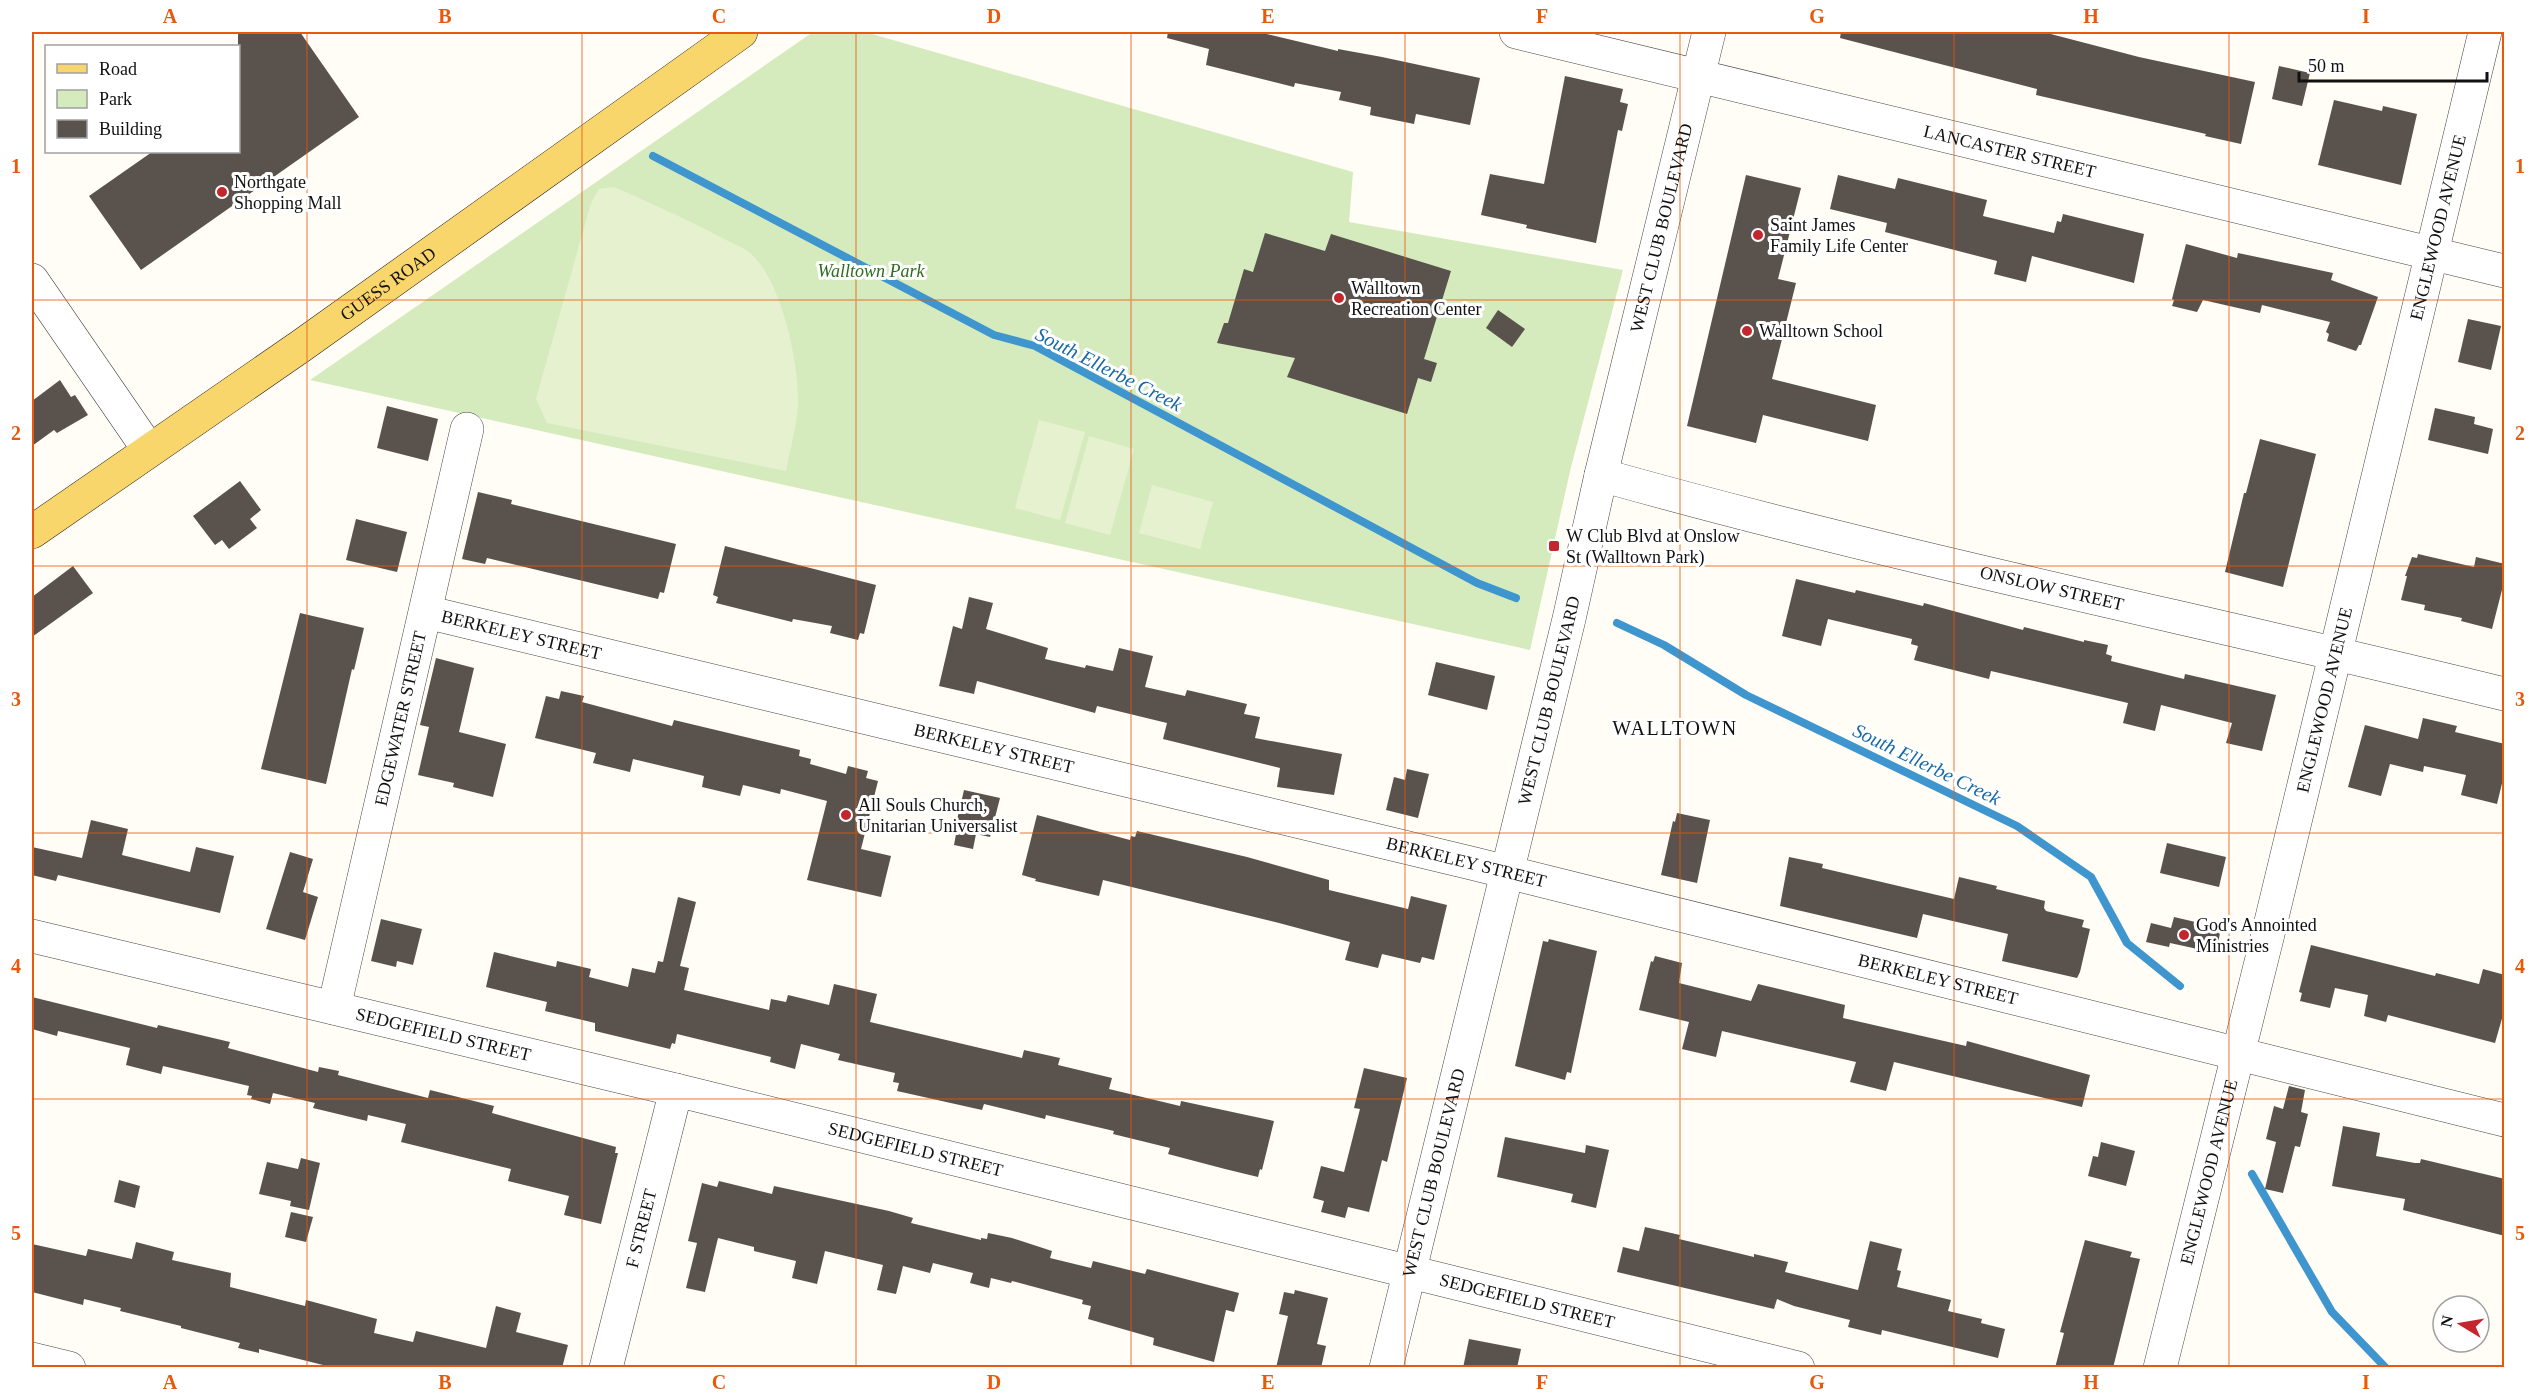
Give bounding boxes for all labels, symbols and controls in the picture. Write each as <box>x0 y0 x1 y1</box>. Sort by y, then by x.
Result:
text: A <box>163 5 178 27</box>
text: B <box>438 5 452 27</box>
text: C <box>712 5 726 27</box>
text: D <box>987 5 1001 27</box>
text: E <box>1261 5 1275 27</box>
text: F <box>1536 5 1548 27</box>
text: G <box>1809 5 1825 27</box>
text: H <box>2083 5 2099 27</box>
text: I <box>2362 5 2370 27</box>
legend <box>45 45 240 153</box>
scale bar <box>2299 45 2486 83</box>
text: 50 m <box>2308 56 2345 76</box>
text: Road <box>99 59 137 79</box>
text: Park <box>99 89 132 109</box>
text: Building <box>99 119 162 139</box>
street label: WEST CLUB BOULEVARD <box>1626 121 1696 334</box>
street label: LANCASTER STREET <box>1922 121 2098 182</box>
street label: ENGLEWOOD AVENUE <box>2406 133 2470 322</box>
text: 1 <box>11 155 21 177</box>
text: 1 <box>2515 155 2525 177</box>
place label: Northgate Shopping Mall <box>234 172 342 213</box>
marker: Northgate Shopping Mall <box>215 185 229 199</box>
place label: Saint James Family Life Center <box>1770 215 1908 256</box>
marker: Saint James Family Life Center <box>1751 228 1765 242</box>
street label: GUESS ROAD <box>336 243 440 325</box>
park label: Walltown Park <box>818 261 925 281</box>
place label: Walltown Recreation Center <box>1351 278 1481 319</box>
marker: Walltown Recreation Center <box>1332 291 1346 305</box>
place label: Walltown School <box>1759 321 1883 341</box>
water label: South Ellerbe Creek <box>1032 323 1187 416</box>
marker: Walltown School <box>1740 324 1754 338</box>
text: 2 <box>11 422 21 444</box>
text: 2 <box>2515 422 2525 444</box>
place label: W Club Blvd at Onslow St (Walltown Park) <box>1566 526 1740 568</box>
marker: W Club Blvd at Onslow St (Walltown Park) <box>1547 539 1561 553</box>
street label: ONSLOW STREET <box>1978 562 2126 615</box>
street label: WEST CLUB BOULEVARD <box>1514 594 1584 807</box>
street label: ENGLEWOOD AVENUE <box>2292 605 2356 795</box>
street label: BERKELEY STREET <box>439 606 603 664</box>
street label: EDGEWATER STREET <box>371 629 430 808</box>
text: 3 <box>11 688 21 710</box>
text: 3 <box>2515 688 2525 710</box>
district label: WALLTOWN <box>1612 717 1738 739</box>
water label: South Ellerbe Creek <box>1850 719 2005 810</box>
street label: BERKELEY STREET <box>912 720 1076 777</box>
place label: All Souls Church, Unitarian Universalist <box>858 795 1017 836</box>
marker: All Souls Church, Unitarian Universalist <box>839 808 853 822</box>
street label: BERKELEY STREET <box>1384 833 1548 891</box>
place label: God's Annointed Ministries <box>2196 915 2317 956</box>
marker: God's Annointed Ministries <box>2177 928 2191 942</box>
street label: BERKELEY STREET <box>1856 950 2020 1009</box>
text: 4 <box>11 955 21 977</box>
text: 4 <box>2515 955 2525 977</box>
street label: SEDGEFIELD STREET <box>354 1004 533 1065</box>
street label: WEST CLUB BOULEVARD <box>1399 1066 1469 1279</box>
street label: ENGLEWOOD AVENUE <box>2176 1077 2241 1267</box>
street label: SEDGEFIELD STREET <box>826 1118 1005 1181</box>
street label: F STREET <box>622 1187 661 1270</box>
text: 5 <box>11 1222 21 1244</box>
text: 5 <box>2515 1222 2525 1244</box>
street label: SEDGEFIELD STREET <box>1438 1270 1617 1332</box>
north arrow <box>2431 1294 2491 1354</box>
text: N <box>2437 1314 2456 1329</box>
text: A <box>163 1371 178 1393</box>
text: B <box>438 1371 452 1393</box>
text: C <box>712 1371 726 1393</box>
text: D <box>987 1371 1001 1393</box>
text: E <box>1261 1371 1275 1393</box>
text: F <box>1536 1371 1548 1393</box>
text: G <box>1809 1371 1825 1393</box>
text: H <box>2083 1371 2099 1393</box>
text: I <box>2362 1371 2370 1393</box>

